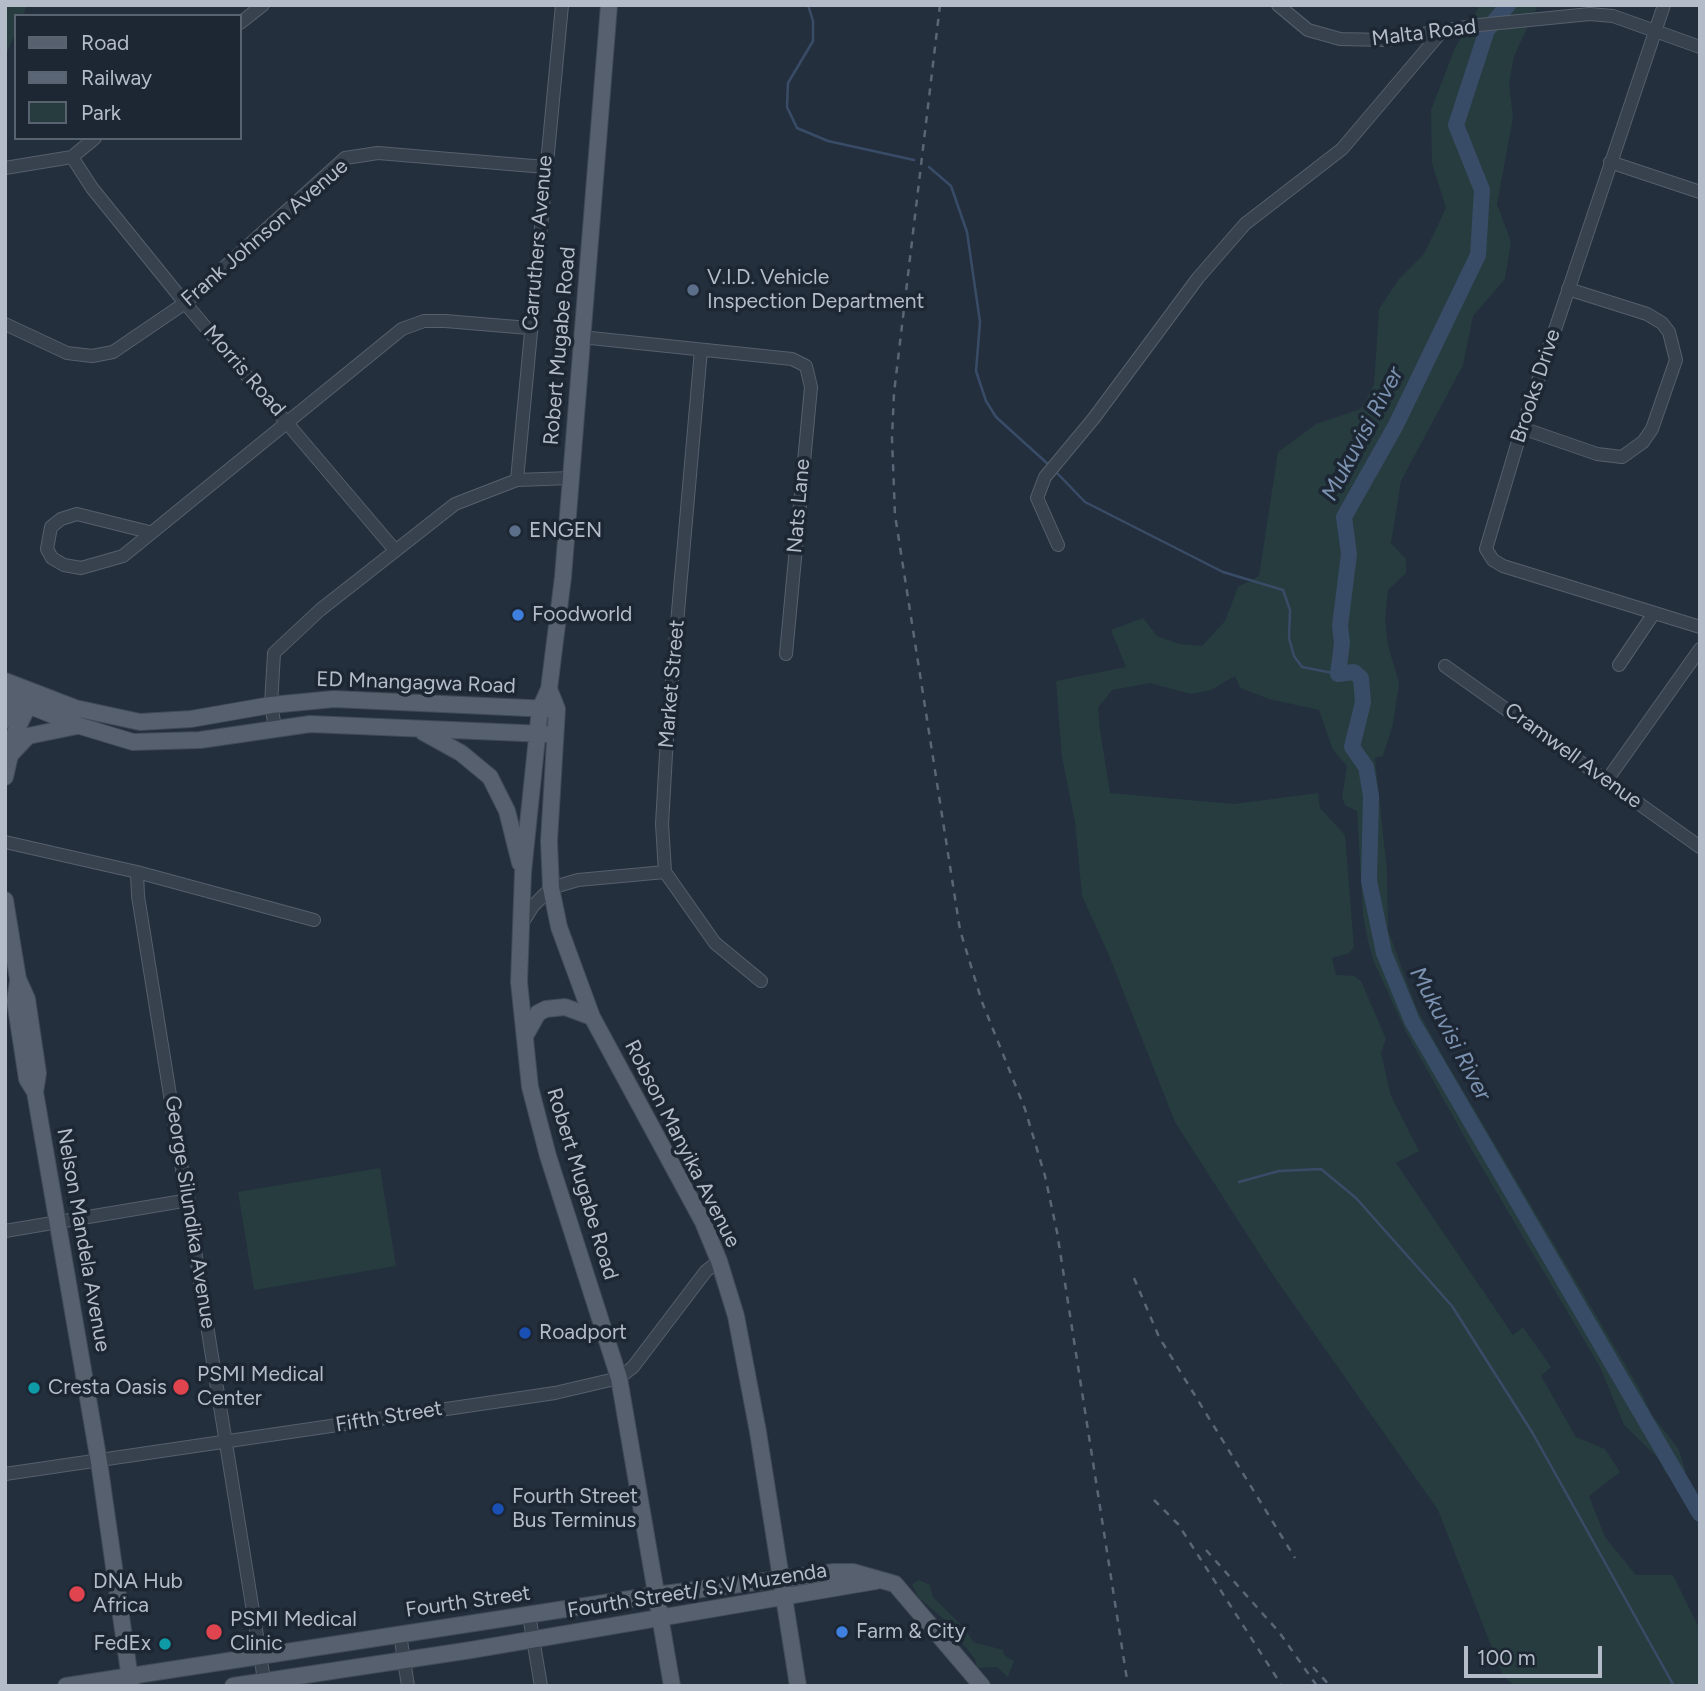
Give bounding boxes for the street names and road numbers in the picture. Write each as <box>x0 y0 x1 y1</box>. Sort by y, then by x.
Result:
street label: Malta Road <box>1370 14 1478 52</box>
street label: Frank Johnson Avenue <box>177 154 353 312</box>
street label: Carruthers Avenue <box>518 154 558 332</box>
street label: Robert Mugabe Road <box>539 246 581 446</box>
street label: Morris Road <box>198 320 290 422</box>
street label: Brooks Drive <box>1506 326 1566 446</box>
street label: Nats Lane <box>782 458 816 554</box>
street label: Market Street <box>654 619 690 749</box>
street label: ED Mnangagwa Road <box>316 667 516 699</box>
street label: Cramwell Avenue <box>1499 698 1647 814</box>
street label: Robson Manyika Avenue <box>619 1036 745 1252</box>
street label: Robert Mugabe Road <box>541 1085 623 1283</box>
street label: George Silundika Avenue <box>159 1094 221 1330</box>
street label: Nelson Mandela Avenue <box>51 1126 115 1354</box>
street label: Fifth Street <box>334 1396 444 1438</box>
street label: Fourth Street/ S.V Muzenda <box>566 1558 828 1624</box>
street label: Fourth Street <box>404 1581 532 1623</box>

